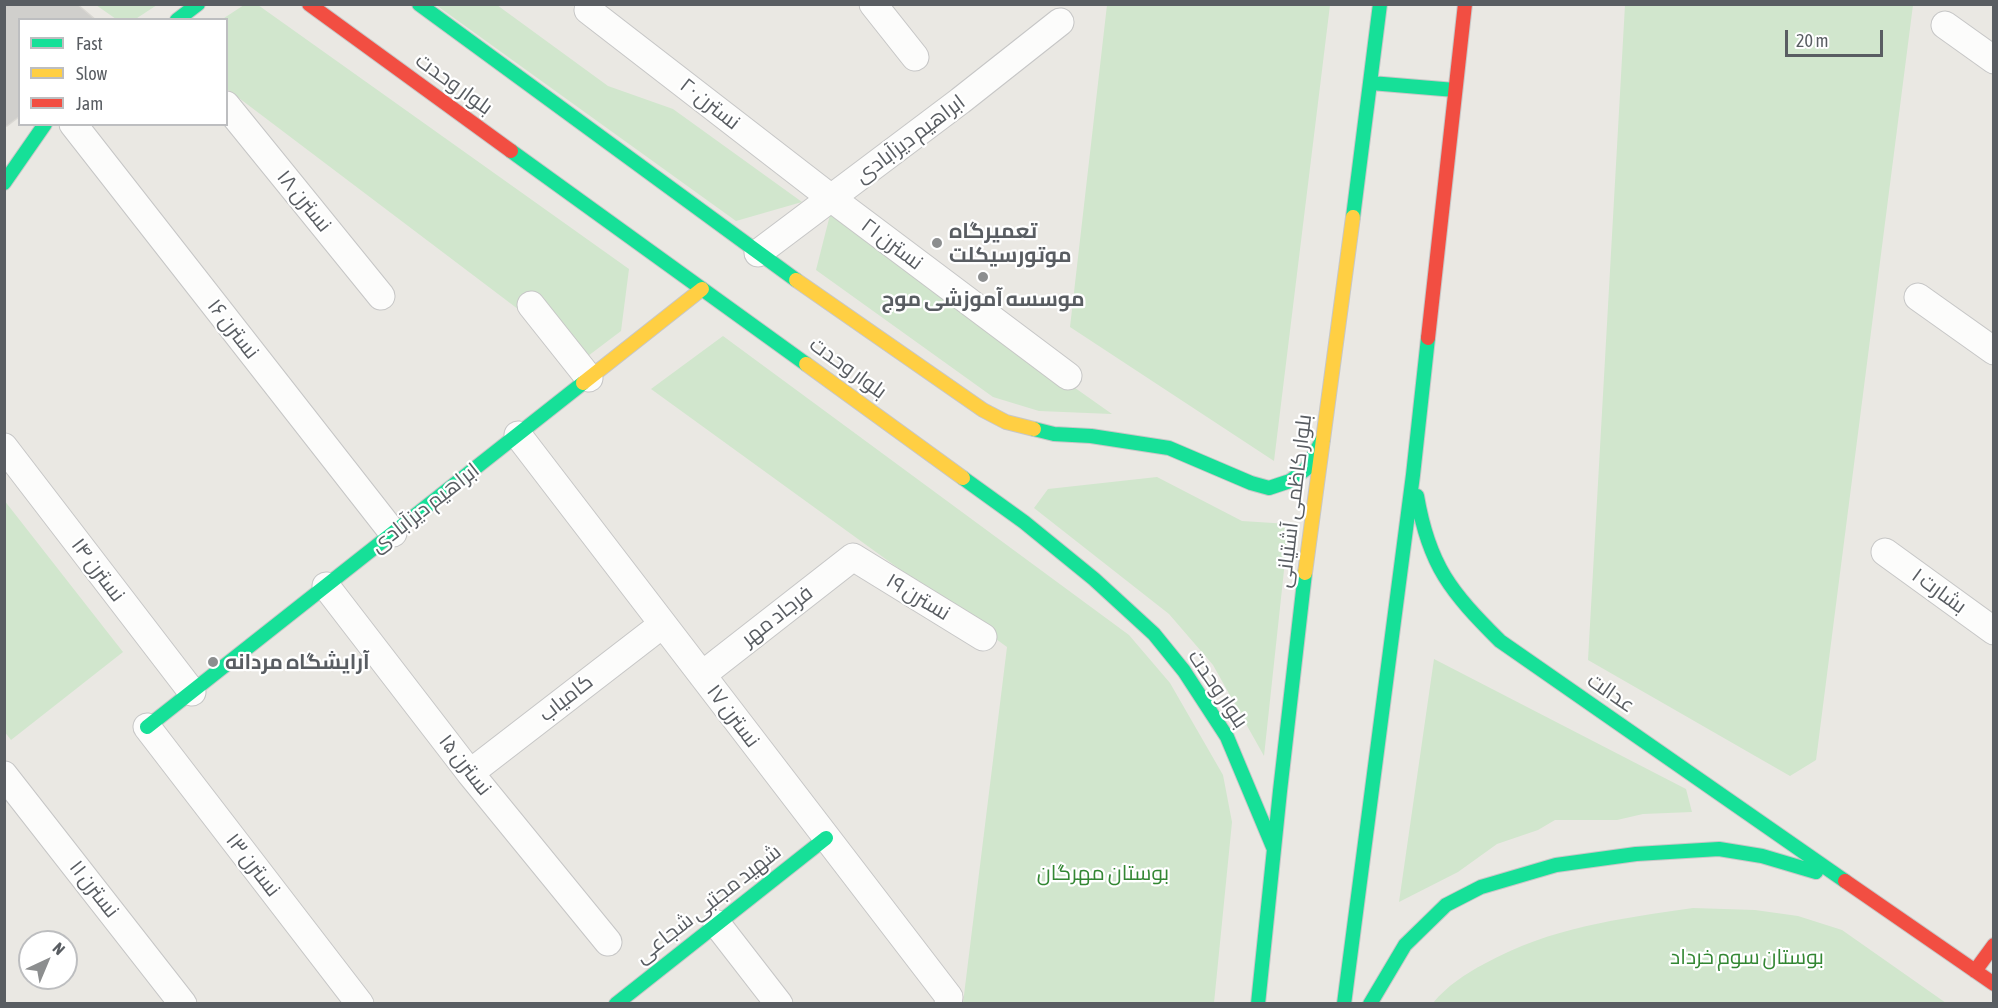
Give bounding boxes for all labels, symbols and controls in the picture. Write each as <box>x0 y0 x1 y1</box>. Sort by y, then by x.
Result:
legend <box>18 18 228 126</box>
scale bar <box>1788 18 1886 56</box>
text: 20 m <box>1796 30 1828 51</box>
text: Fast <box>76 33 103 54</box>
street label: بلوار وحدت <box>411 48 497 120</box>
text: Slow <box>76 63 107 84</box>
street label: نسترن ۲۰ <box>675 73 745 135</box>
street label: ابراهیم دیزآبادی <box>850 89 970 189</box>
text: Jam <box>76 93 103 114</box>
street label: نسترن ۱۸ <box>271 165 337 237</box>
street label: نسترن ۲۱ <box>856 213 928 275</box>
place label: تعمیرگاه موتورسیکلت <box>949 218 1072 268</box>
marker: تعمیرگاه موتورسیکلت <box>930 236 944 250</box>
marker: موسسه آموزشی موج <box>976 270 990 284</box>
place label: موسسه آموزشی موج <box>881 286 1085 312</box>
street label: نسترن ۱۶ <box>202 294 264 364</box>
street label: بلوار وحدت <box>805 332 891 404</box>
street label: بلوار کاظمی آشتیانی <box>1271 413 1317 589</box>
street label: ابراهیم دیزآبادی <box>366 458 484 558</box>
street label: نسترن ۱۴ <box>66 533 130 607</box>
street label: بشارت ۱ <box>1907 563 1971 619</box>
street label: نسترن ۱۹ <box>881 568 955 626</box>
street label: فرجاد مهر <box>736 580 818 652</box>
street label: بلوار وحدت <box>1183 645 1253 733</box>
place label: آرایشگاه مردانه <box>225 649 370 675</box>
marker: آرایشگاه مردانه <box>206 655 220 669</box>
street label: عدالت <box>1582 668 1640 718</box>
street label: کامیاب <box>534 669 598 727</box>
street label: نسترن ۱۷ <box>701 679 765 753</box>
street label: نسترن ۱۵ <box>433 729 497 801</box>
street label: نسترن ۱۳ <box>220 828 286 902</box>
street label: شهید مجتبی شجاعی <box>630 839 786 969</box>
street label: نسترن ۱۱ <box>64 855 124 923</box>
park label: بوستان مهرگان <box>1037 860 1169 886</box>
north arrow <box>18 930 78 990</box>
text: N <box>49 939 69 958</box>
park label: بوستان سوم خرداد <box>1670 944 1824 970</box>

